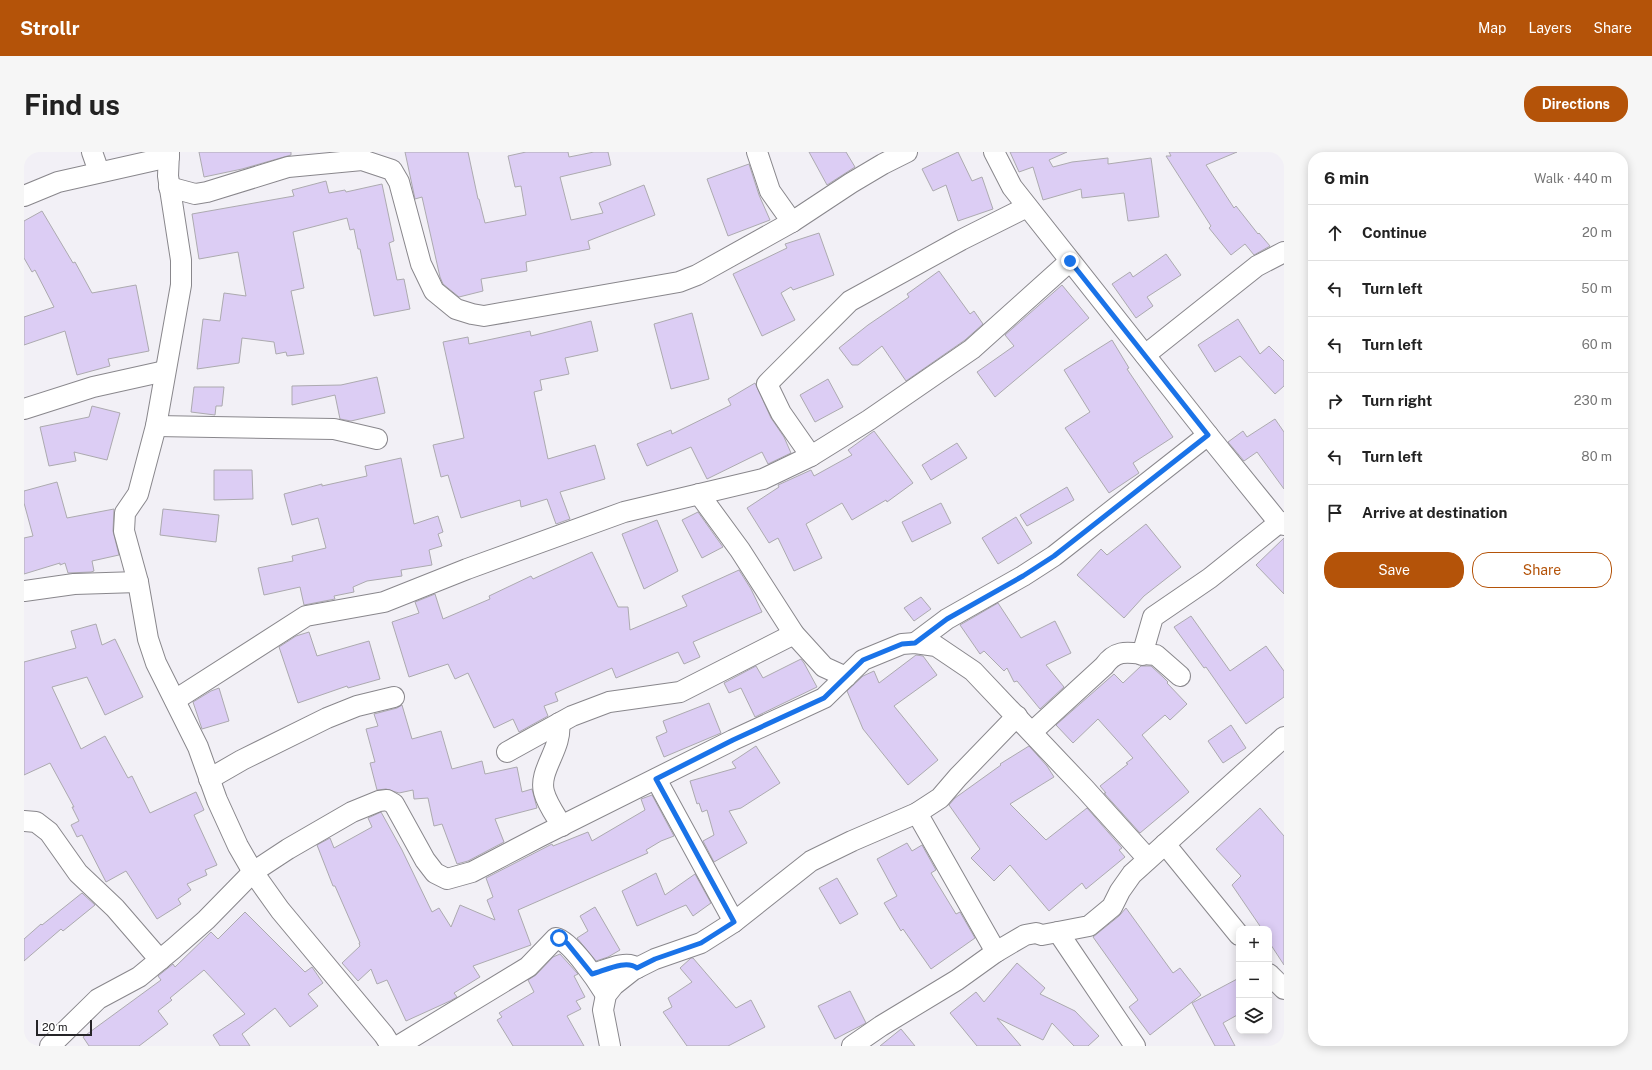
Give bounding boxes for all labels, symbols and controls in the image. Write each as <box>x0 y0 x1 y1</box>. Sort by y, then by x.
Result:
text: Strollr <box>20 17 79 39</box>
text: Map <box>1478 20 1506 36</box>
text: Layers <box>1528 20 1572 36</box>
text: Share <box>1594 20 1632 36</box>
button: Directions <box>1524 86 1628 122</box>
text: Find us <box>24 88 120 121</box>
text: 6 min <box>1324 168 1369 188</box>
text: Walk · 440 m <box>1534 171 1612 186</box>
icon: ahead <box>1324 222 1346 244</box>
text: Continue <box>1362 224 1427 241</box>
text: 20 m <box>1582 225 1612 240</box>
route end <box>1061 252 1079 270</box>
icon: left <box>1324 278 1346 300</box>
text: Turn left <box>1362 280 1423 297</box>
text: 50 m <box>1581 281 1612 296</box>
icon: left <box>1324 334 1346 356</box>
text: Turn left <box>1362 336 1423 353</box>
text: 60 m <box>1582 337 1612 352</box>
icon: right <box>1324 390 1346 412</box>
text: Turn right <box>1362 392 1432 409</box>
text: 230 m <box>1574 393 1612 408</box>
icon: left <box>1324 446 1346 468</box>
text: Turn left <box>1362 448 1423 465</box>
text: 80 m <box>1581 449 1612 464</box>
icon: arrive <box>1324 502 1346 524</box>
text: Arrive at destination <box>1362 504 1507 521</box>
button: Save <box>1324 552 1464 588</box>
button: Share <box>1472 552 1612 588</box>
map controls <box>1236 926 1272 1034</box>
button: + <box>1236 926 1272 962</box>
route start <box>550 929 568 947</box>
button: − <box>1236 962 1272 998</box>
button: layers <box>1236 998 1272 1034</box>
scale bar <box>36 1018 92 1037</box>
text: 20 m <box>42 1021 67 1033</box>

